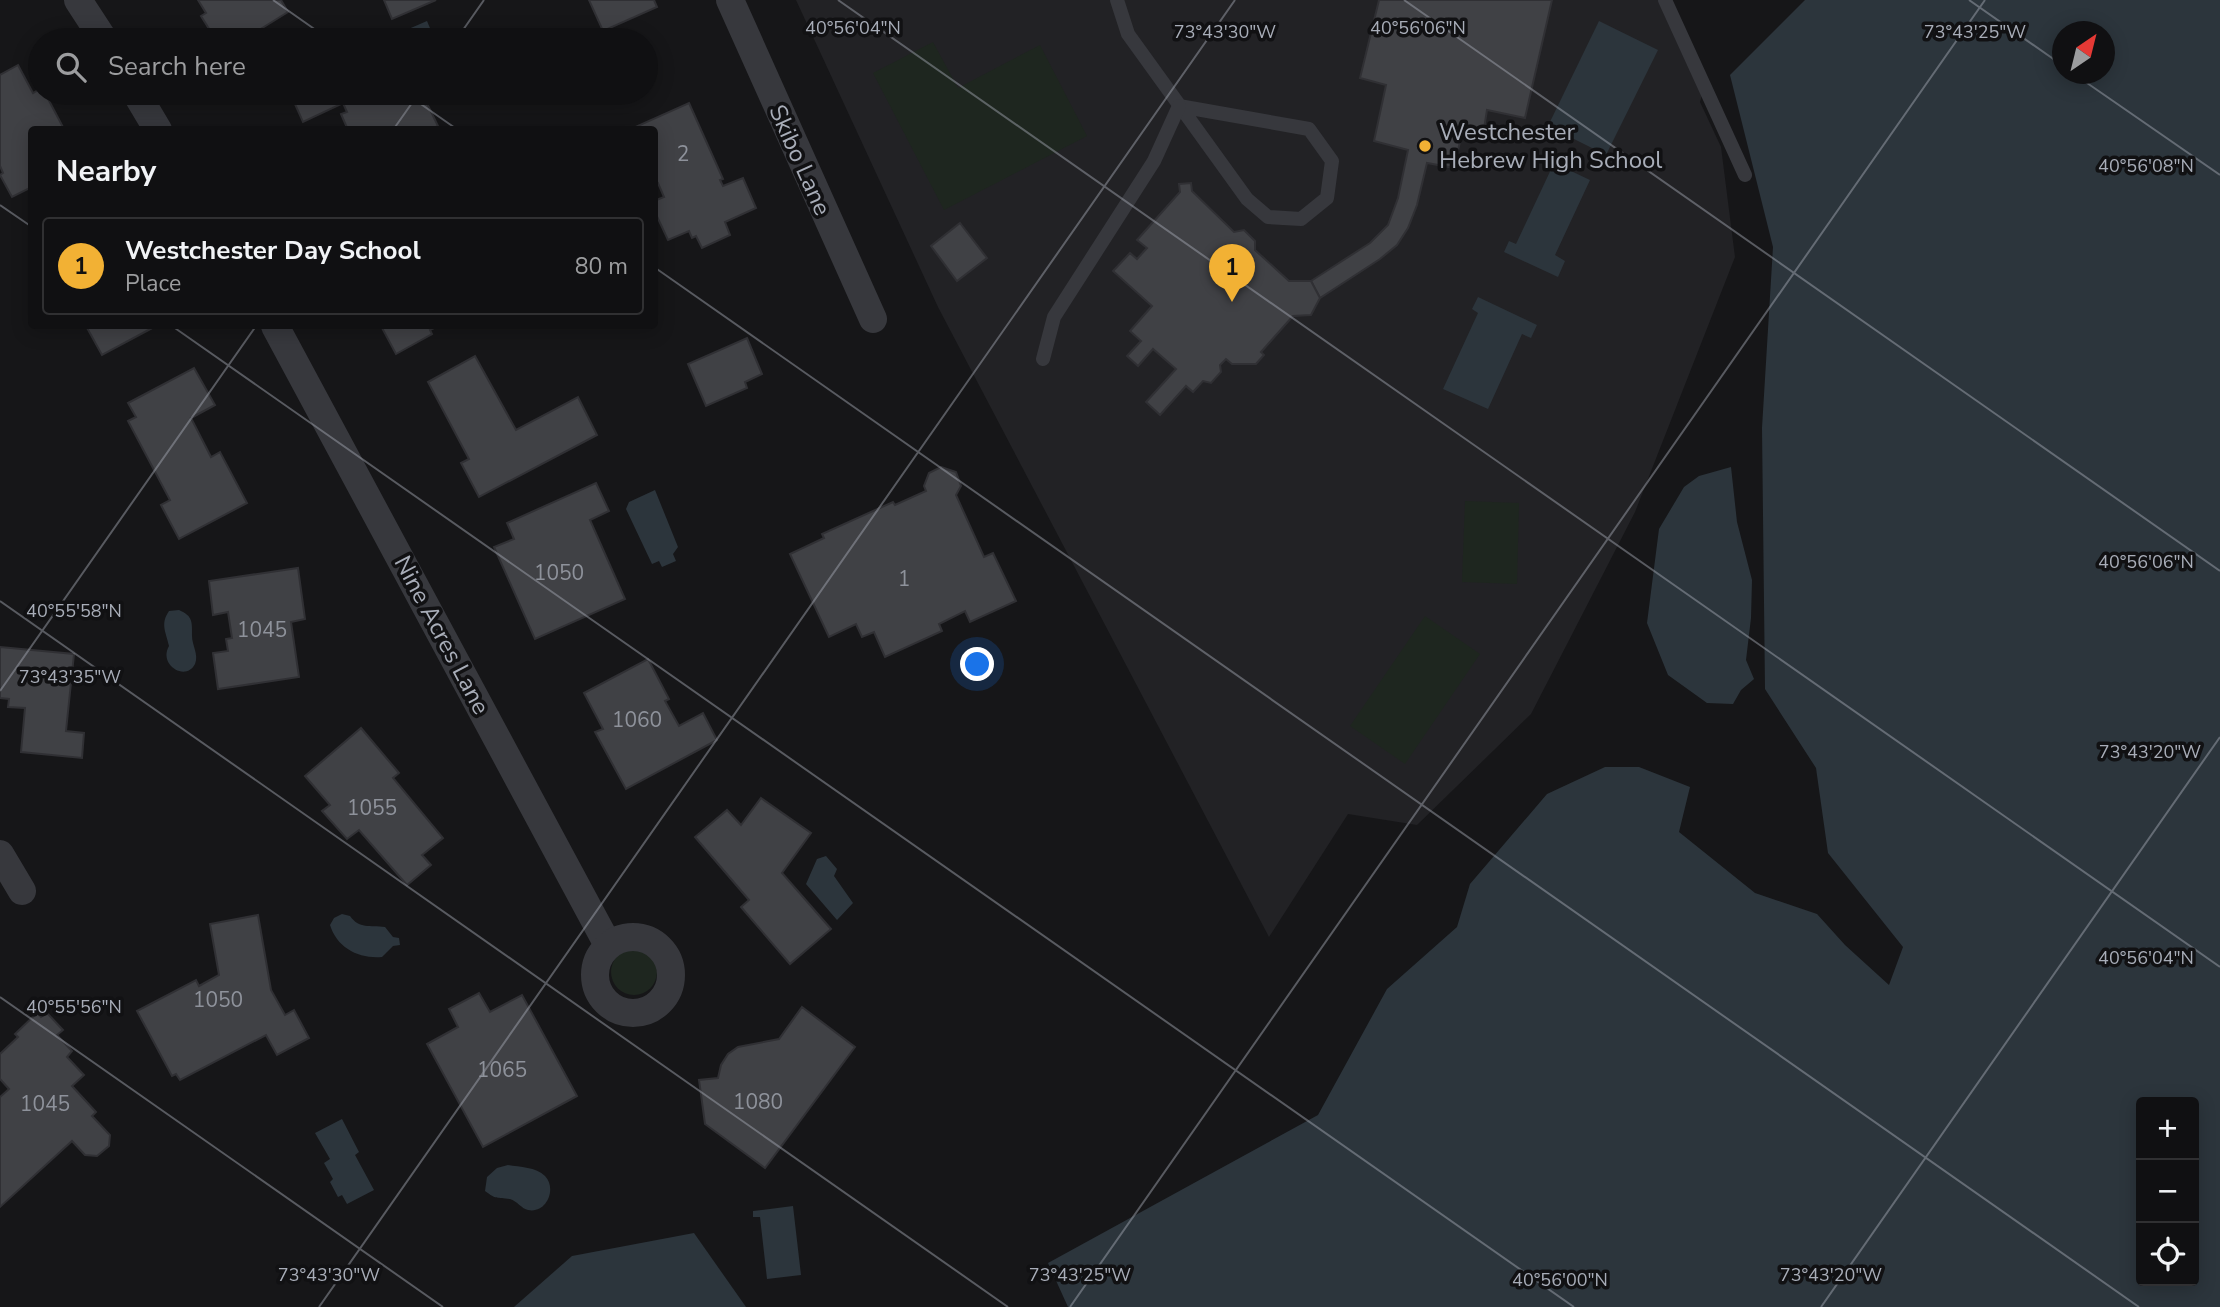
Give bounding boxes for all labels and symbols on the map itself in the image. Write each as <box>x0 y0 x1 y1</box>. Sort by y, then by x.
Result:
text: 40°56'04"N <box>805 16 901 40</box>
text: 40°56'06"N <box>1370 16 1466 40</box>
text: 73°43'30"W <box>1174 20 1276 44</box>
text: 73°43'25"W <box>1924 20 2026 44</box>
north arrow <box>2052 21 2115 84</box>
street label: Skibo Lane <box>761 100 839 220</box>
place label: Westchester Hebrew High School <box>1439 116 1662 176</box>
marker: Westchester Hebrew High School <box>1417 138 1433 154</box>
house number: 2 <box>677 140 689 168</box>
text: 40°56'08"N <box>2098 154 2194 178</box>
pin: 1 <box>1209 244 1255 302</box>
street label: Nine Acres Lane <box>387 550 497 720</box>
text: 40°56'06"N <box>2098 550 2194 574</box>
house number: 1050 <box>534 559 584 587</box>
house number: 1 <box>898 565 910 593</box>
text: 40°55'58"N <box>26 599 122 623</box>
house number: 1045 <box>237 616 287 644</box>
your location <box>960 647 994 681</box>
text: 73°43'35"W <box>19 665 121 689</box>
house number: 1060 <box>612 706 662 734</box>
text: 73°43'20"W <box>2099 740 2201 764</box>
house number: 1055 <box>347 794 397 822</box>
text: 40°56'04"N <box>2098 946 2194 970</box>
house number: 1050 <box>193 986 243 1014</box>
text: 40°55'56"N <box>26 995 122 1019</box>
house number: 1065 <box>477 1056 527 1084</box>
house number: 1080 <box>733 1088 783 1116</box>
house number: 1045 <box>20 1090 70 1118</box>
text: 73°43'30"W <box>278 1263 380 1287</box>
text: 73°43'25"W <box>1029 1263 1131 1287</box>
text: 73°43'20"W <box>1780 1263 1882 1287</box>
text: 40°56'00"N <box>1512 1268 1608 1292</box>

